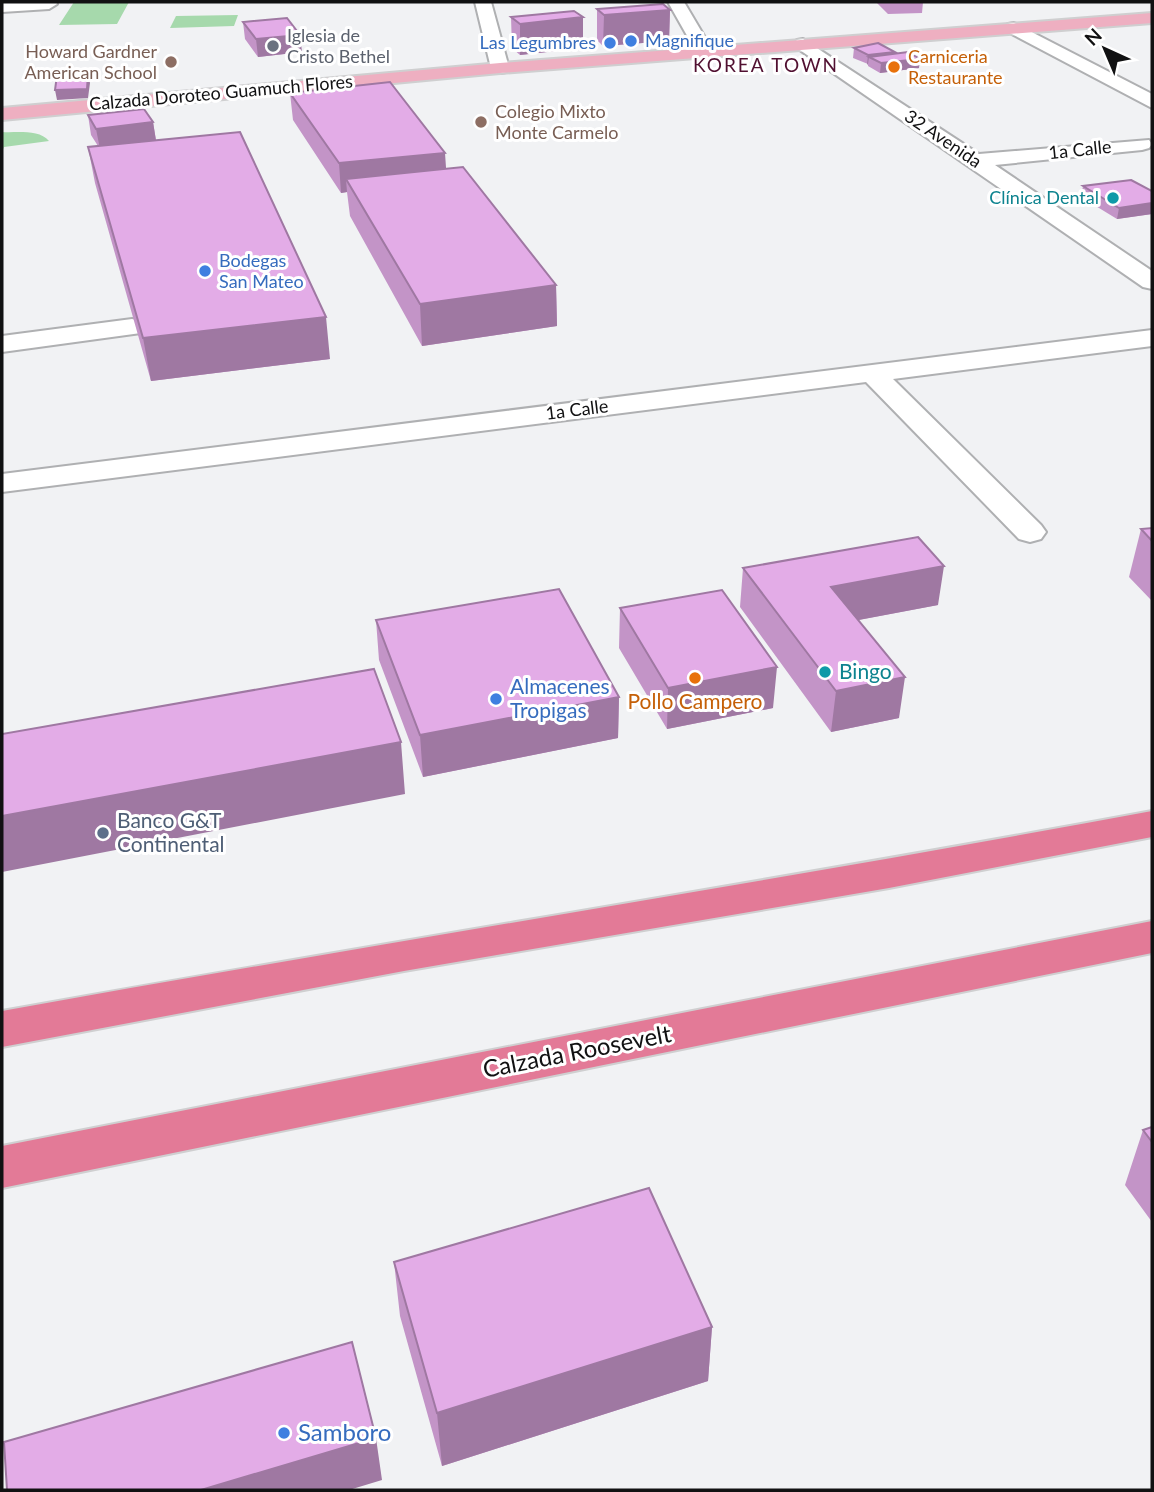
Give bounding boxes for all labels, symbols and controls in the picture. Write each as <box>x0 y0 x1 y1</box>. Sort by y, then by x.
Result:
north arrow <box>1070 14 1140 84</box>
text: N <box>1080 23 1106 50</box>
place label: Iglesia de Cristo Bethel <box>287 24 390 67</box>
place label: Magnifique <box>645 29 734 51</box>
place label: Las Legumbres <box>480 31 596 53</box>
marker: Magnifique <box>623 33 639 49</box>
marker: Las Legumbres <box>602 35 618 51</box>
marker: Iglesia de Cristo Bethel <box>265 38 281 54</box>
place label: Howard Gardner American School <box>24 40 157 83</box>
place label: Carniceria Restaurante <box>908 45 1003 88</box>
district label: KOREA TOWN <box>693 53 839 76</box>
marker: Howard Gardner American School <box>163 54 179 70</box>
marker: Carniceria Restaurante <box>886 59 902 75</box>
street label: Calzada Doroteo Guamuch Flores <box>88 69 354 114</box>
place label: Colegio Mixto Monte Carmelo <box>495 100 618 143</box>
street label: 32 Avenida <box>901 104 986 172</box>
marker: Colegio Mixto Monte Carmelo <box>473 114 489 130</box>
street label: 1a Calle <box>1047 135 1112 163</box>
place label: Clínica Dental <box>989 186 1099 208</box>
marker: Clínica Dental <box>1105 190 1121 206</box>
place label: Bodegas San Mateo <box>219 249 304 292</box>
marker: Bodegas San Mateo <box>197 263 213 279</box>
street label: 1a Calle <box>544 394 609 424</box>
place label: Bingo <box>839 658 892 683</box>
marker: Bingo <box>817 664 833 680</box>
marker: Pollo Campero <box>687 670 703 686</box>
place label: Almacenes Tropigas <box>510 673 610 722</box>
place label: Pollo Campero <box>628 688 763 713</box>
marker: Almacenes Tropigas <box>488 691 504 707</box>
place label: Banco G&T Continental <box>117 807 225 856</box>
marker: Banco G&T Continental <box>95 825 111 841</box>
street label: Calzada Roosevelt <box>480 1018 674 1083</box>
place label: Samboro <box>298 1417 391 1446</box>
marker: Samboro <box>276 1425 292 1441</box>

